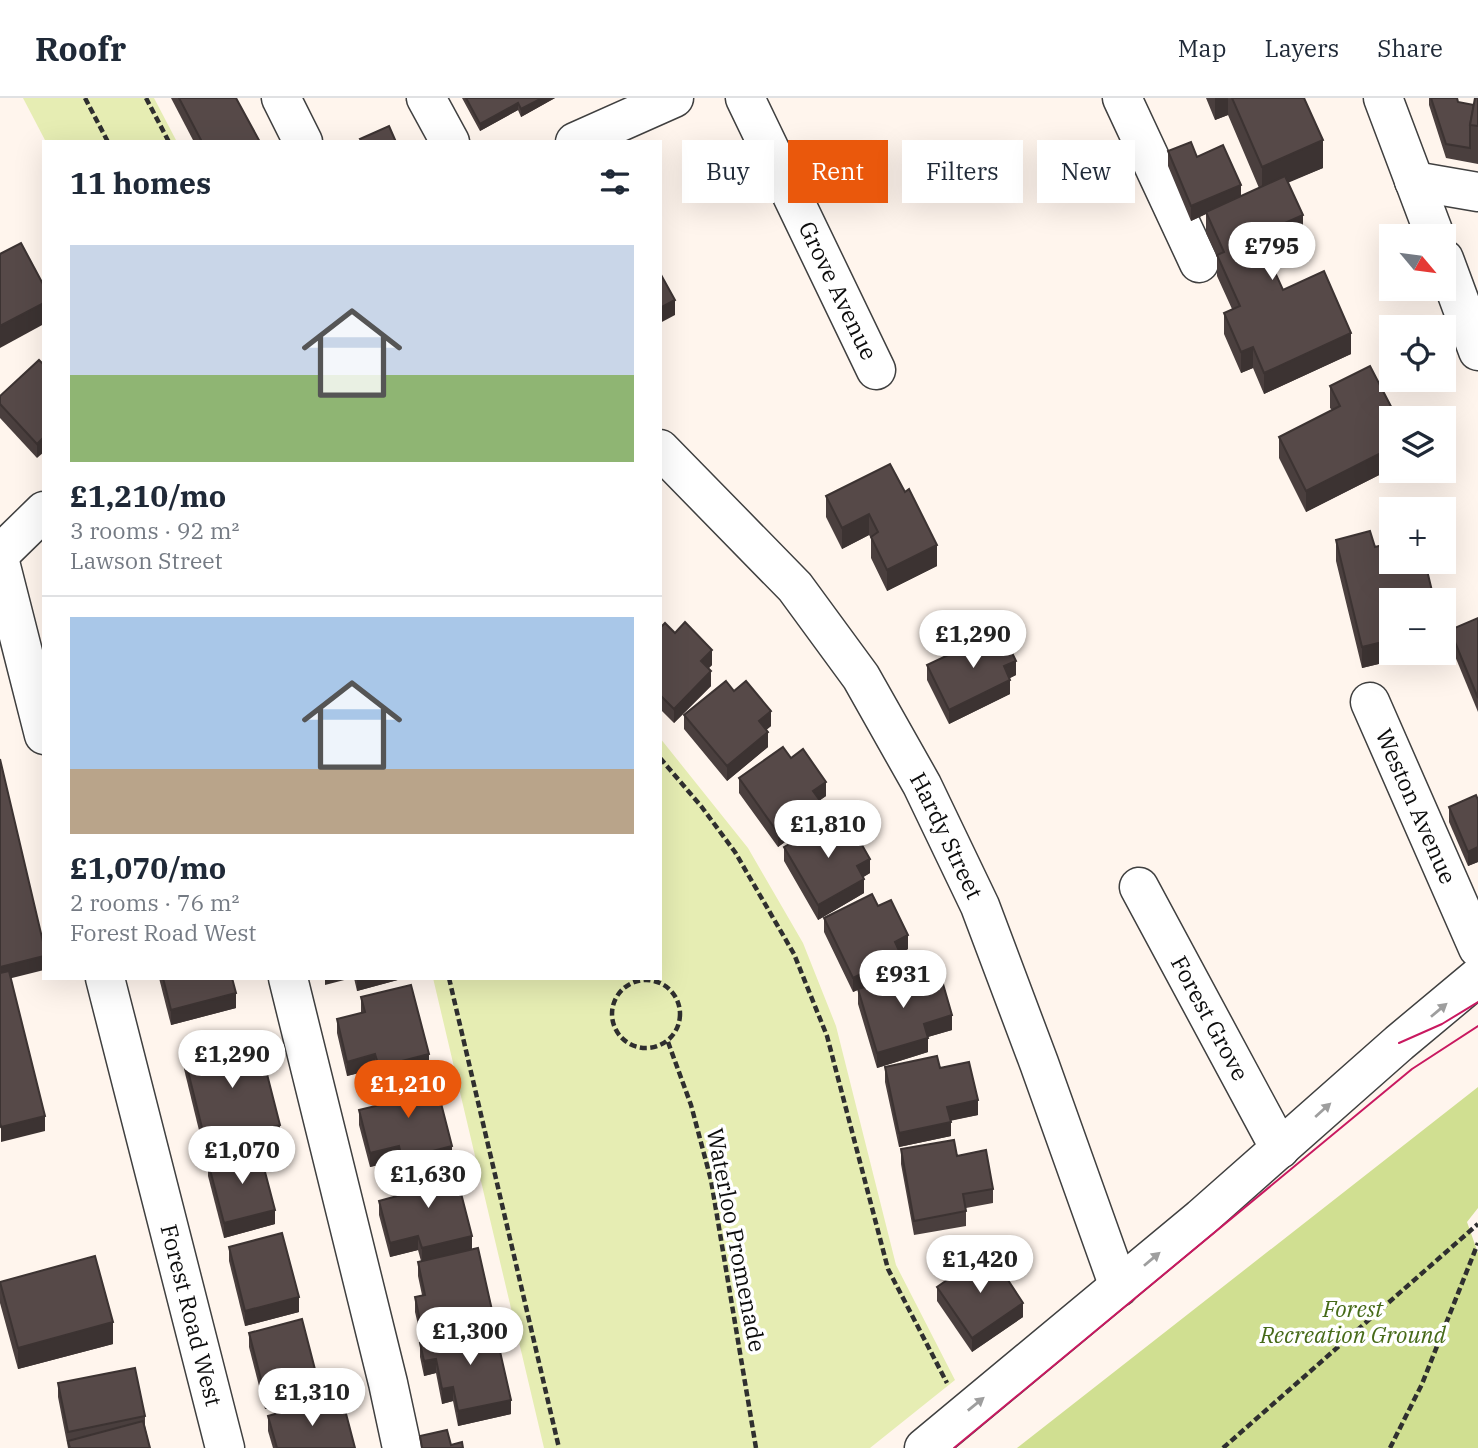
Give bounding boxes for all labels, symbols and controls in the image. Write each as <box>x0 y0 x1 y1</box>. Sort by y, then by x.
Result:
text: Roofr <box>35 27 126 70</box>
text: Map <box>1178 32 1226 64</box>
text: Layers <box>1264 32 1339 64</box>
text: Share <box>1377 32 1443 64</box>
chip: Buy <box>682 140 774 203</box>
chip: Rent <box>788 140 888 203</box>
chip: Filters <box>902 140 1023 203</box>
chip: New <box>1037 140 1135 203</box>
text: 11 homes <box>70 163 211 202</box>
icon: filters <box>596 163 634 201</box>
street label: Grove Avenue <box>793 216 885 365</box>
pin: £795 <box>1231 222 1313 282</box>
north arrow <box>1379 224 1456 301</box>
map controls <box>1379 224 1456 665</box>
text: £795 <box>1244 230 1300 260</box>
icon: home <box>289 290 415 416</box>
button: locate <box>1379 315 1456 392</box>
button: layers <box>1379 406 1456 483</box>
text: £1,210/mo <box>70 476 226 515</box>
button: + <box>1379 497 1456 574</box>
text: 3 rooms · 92 m² <box>70 515 240 545</box>
text: Lawson Street <box>70 545 223 575</box>
button: − <box>1379 588 1456 665</box>
pin: £1,290 <box>916 610 1030 670</box>
text: £1,290 <box>935 618 1011 648</box>
icon: home <box>289 662 415 788</box>
street label: Weston Avenue <box>1370 724 1464 888</box>
street label: Hardy Street <box>904 766 990 904</box>
pin: £1,810 <box>771 800 885 860</box>
text: £1,810 <box>790 808 866 838</box>
text: £1,070/mo <box>70 848 226 887</box>
text: 2 rooms · 76 m² <box>70 887 240 917</box>
text: Forest Road West <box>70 917 256 947</box>
pin: £931 <box>862 950 944 1010</box>
street label: Forest Grove <box>1165 950 1256 1085</box>
text: £931 <box>875 958 931 988</box>
one-way arrow <box>1430 1003 1447 1018</box>
pin: £1,290 <box>175 1030 289 1090</box>
text: £1,290 <box>194 1038 270 1068</box>
pin: £1,210 <box>351 1060 465 1120</box>
text: £1,210 <box>370 1068 446 1098</box>
one-way arrow <box>1314 1102 1332 1118</box>
street label: Waterloo Promenade <box>701 1125 773 1354</box>
pin: £1,070 <box>185 1126 299 1186</box>
text: £1,070 <box>204 1134 280 1164</box>
pin: £1,630 <box>371 1150 485 1210</box>
text: £1,630 <box>390 1158 466 1188</box>
street label: Forest Road West <box>154 1221 230 1409</box>
pin: £1,420 <box>923 1236 1037 1295</box>
text: £1,420 <box>942 1243 1018 1273</box>
one-way arrow <box>1142 1252 1160 1267</box>
park label: Forest Recreation Ground <box>1259 1293 1447 1349</box>
pin: £1,300 <box>413 1308 527 1367</box>
text: £1,300 <box>432 1315 508 1345</box>
pin: £1,310 <box>255 1368 369 1428</box>
text: £1,310 <box>274 1376 350 1406</box>
one-way arrow <box>967 1397 985 1412</box>

